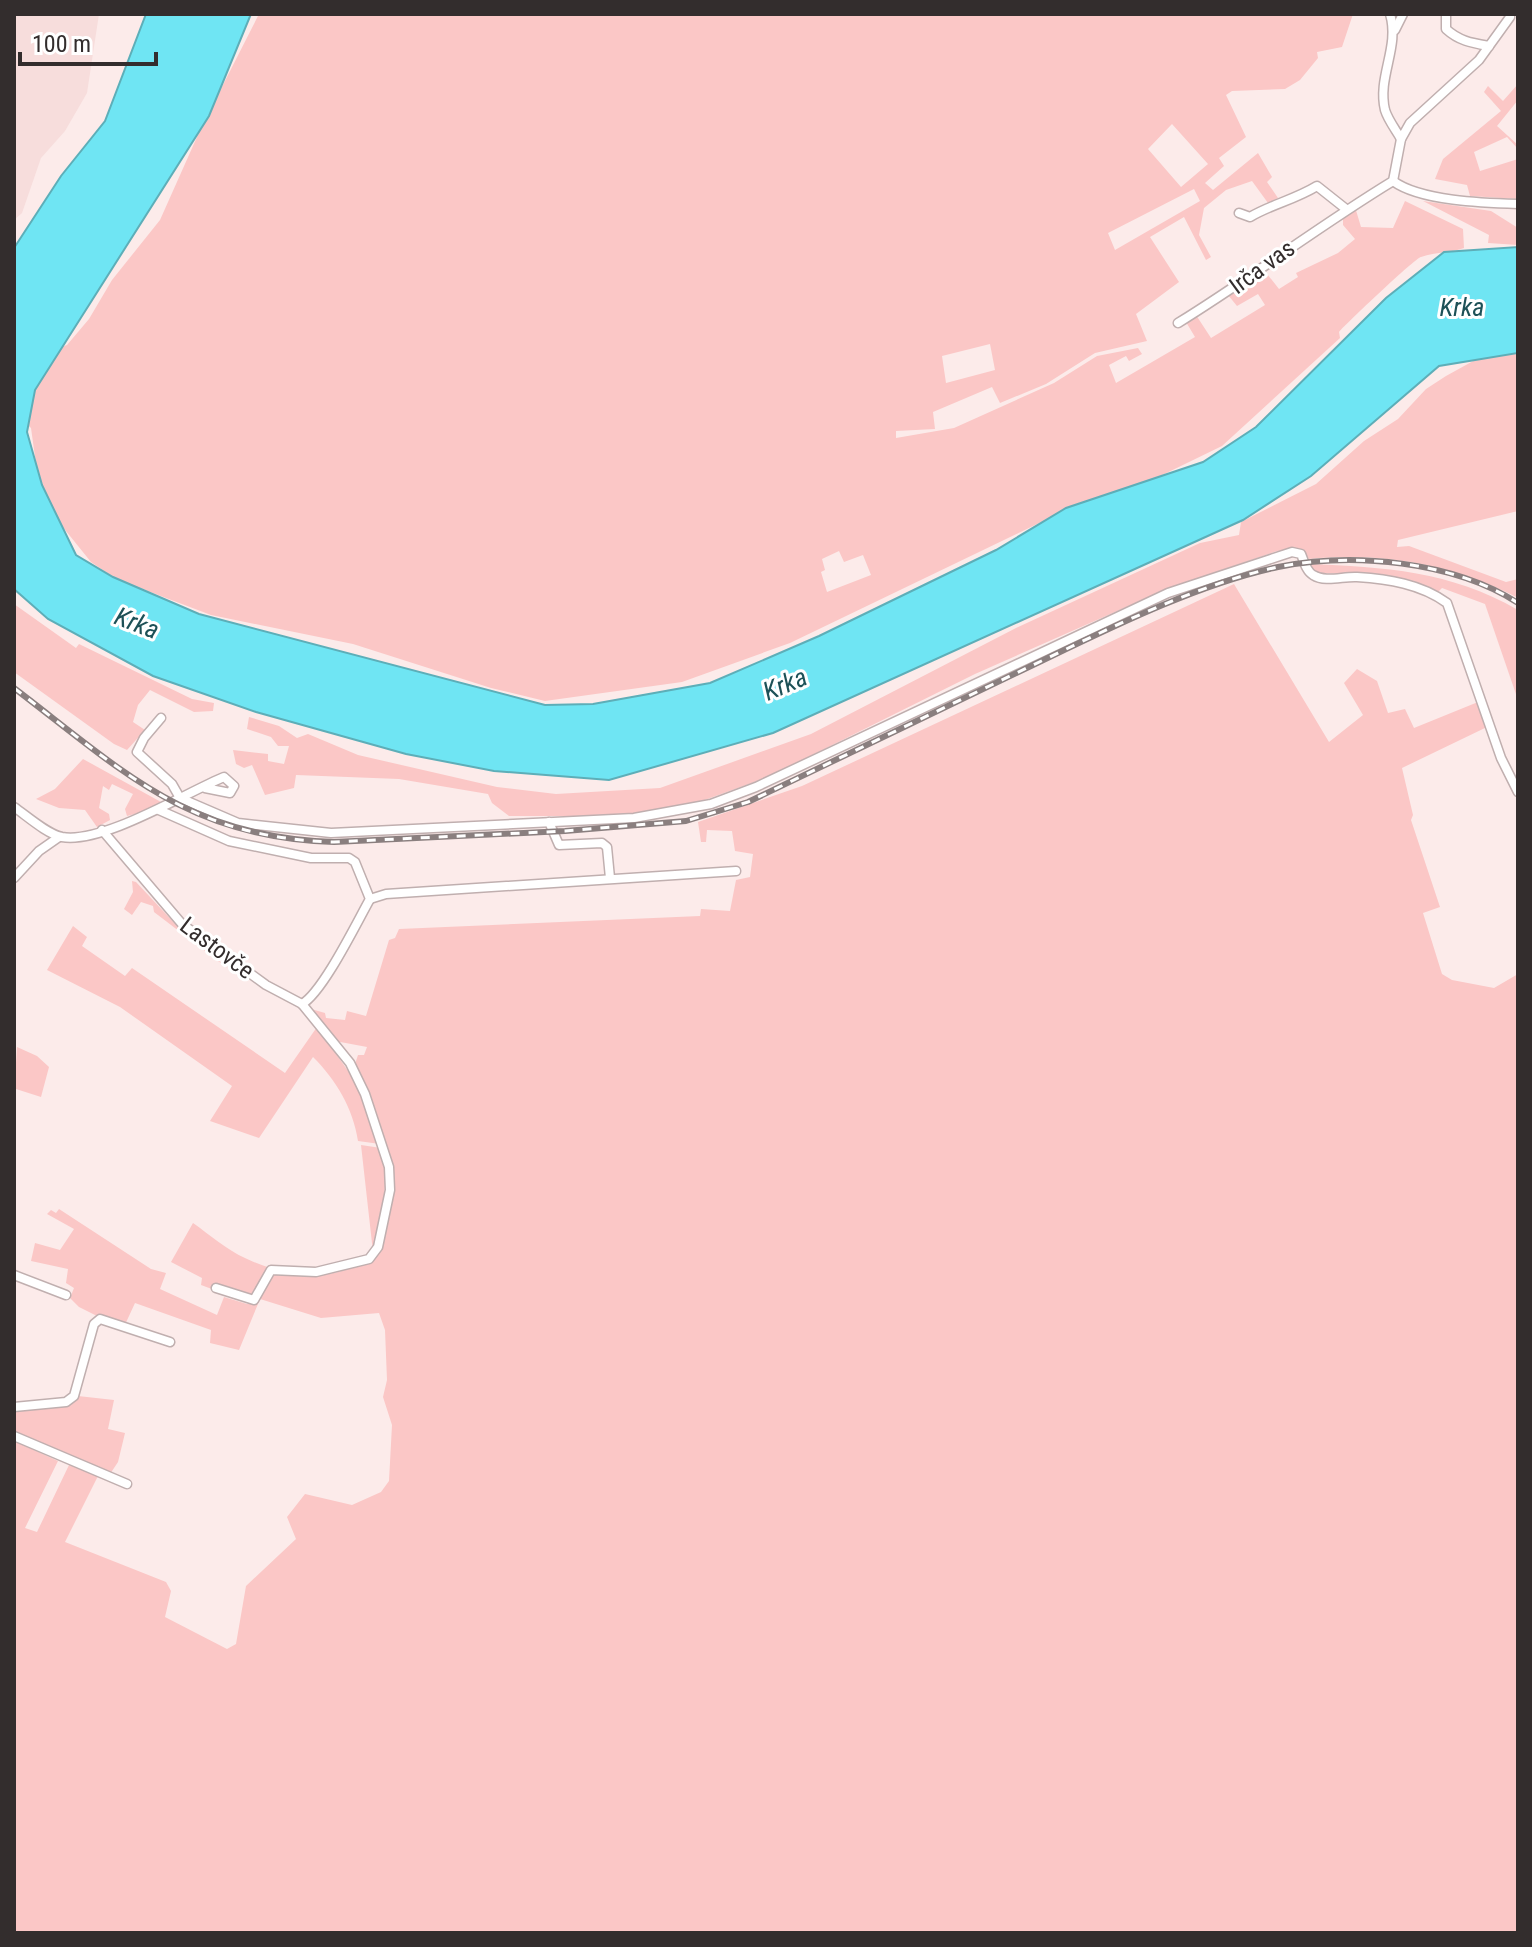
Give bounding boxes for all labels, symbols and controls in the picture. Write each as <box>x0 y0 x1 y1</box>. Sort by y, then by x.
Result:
scale bar <box>20 16 156 66</box>
text: 100 m <box>32 30 91 58</box>
street label: Irča vas <box>1224 234 1300 300</box>
water label: Krka <box>1440 292 1484 322</box>
water label: Krka <box>111 601 163 645</box>
water label: Krka <box>758 661 812 707</box>
street label: Lastovče <box>175 911 259 985</box>

